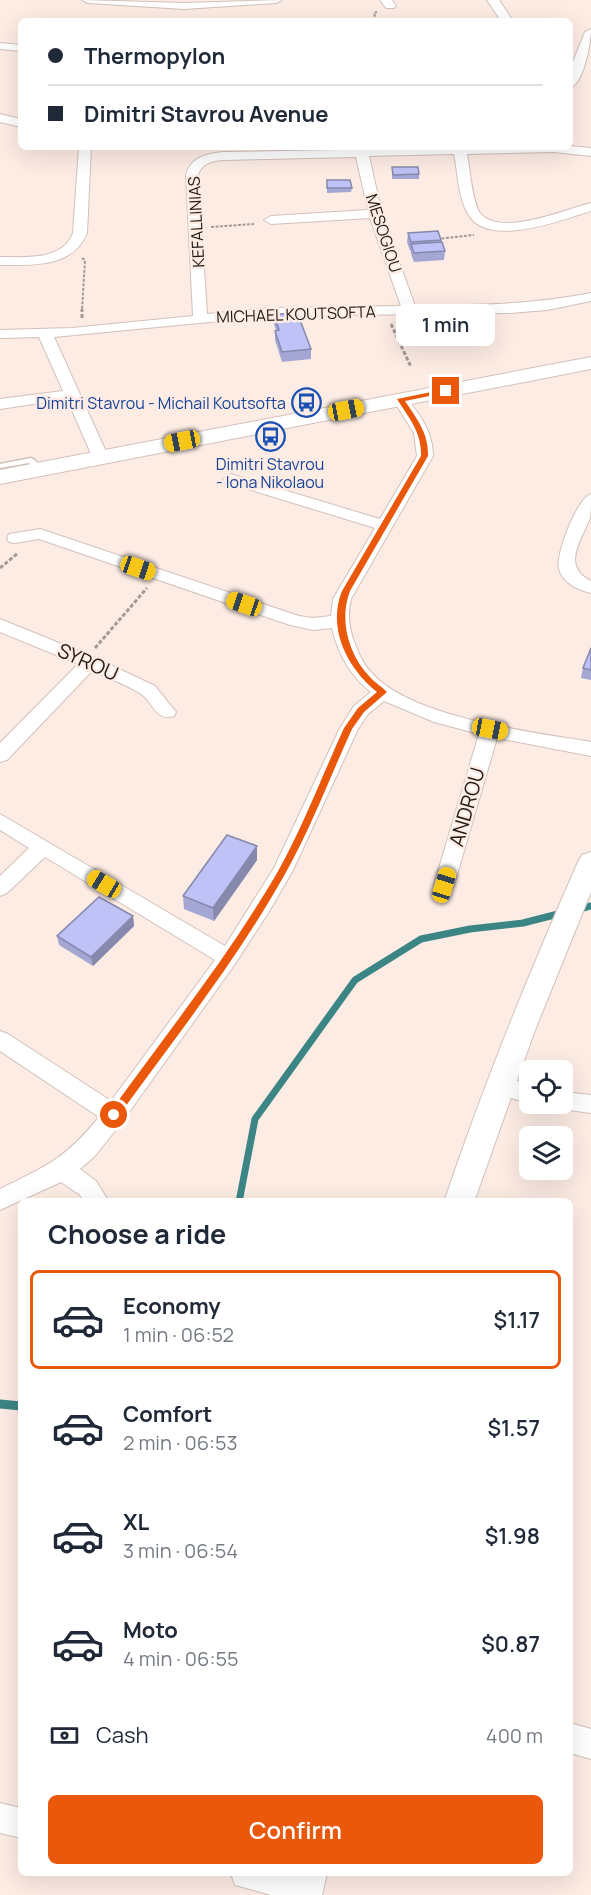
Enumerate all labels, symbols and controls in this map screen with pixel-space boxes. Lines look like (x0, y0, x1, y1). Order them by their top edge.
text: Thermopylon (84, 41, 225, 71)
text: Dimitri Stavrou Avenue (84, 99, 328, 129)
street label: KEFALLINIAS (183, 176, 209, 268)
street label: MESOGIOU (361, 191, 407, 275)
street label: MICHAEL KOUTSOFTA (216, 300, 376, 328)
callout: 1 min (396, 304, 496, 346)
text: 1 min (422, 311, 469, 338)
route end (432, 377, 459, 404)
bus stop icon: Dimitri Stavrou - Michail Koutsofta (291, 387, 323, 419)
place label: Dimitri Stavrou - Michail Koutsofta (36, 392, 286, 414)
car (327, 398, 365, 422)
bus stop icon: Dimitri Stavrou - Iona Nikolaou (254, 420, 286, 452)
car (163, 429, 201, 453)
place label: Dimitri Stavrou - Iona Nikolaou (216, 453, 324, 493)
car (118, 554, 158, 582)
car (224, 590, 264, 618)
street label: SYROU (53, 636, 123, 687)
car (471, 717, 509, 741)
street label: ANDROU (442, 764, 491, 849)
car (430, 865, 458, 905)
car (84, 867, 124, 901)
map controls (519, 1060, 573, 1180)
button: locate (519, 1060, 573, 1114)
route start (100, 1101, 127, 1128)
button: layers (519, 1126, 573, 1180)
text: Choose a ride (48, 1215, 226, 1252)
text: Economy (123, 1291, 221, 1321)
icon: car (51, 1293, 105, 1347)
text: $1.17 (494, 1305, 540, 1335)
text: 1 min · 06:52 (123, 1321, 234, 1348)
text: Comfort (123, 1399, 212, 1429)
icon: car (51, 1401, 105, 1455)
text: $1.57 (487, 1413, 540, 1443)
text: 2 min · 06:53 (123, 1429, 238, 1456)
text: XL (123, 1507, 149, 1537)
icon: car (51, 1509, 105, 1563)
text: $1.98 (485, 1521, 540, 1551)
text: 3 min · 06:54 (123, 1537, 238, 1564)
text: Moto (123, 1615, 178, 1645)
icon: car (51, 1617, 105, 1671)
text: $0.87 (481, 1629, 540, 1659)
text: 4 min · 06:55 (123, 1645, 239, 1672)
icon: cash (48, 1719, 81, 1752)
text: Cash (96, 1720, 149, 1750)
text: 400 m (486, 1722, 543, 1749)
button: Confirm (48, 1795, 543, 1864)

